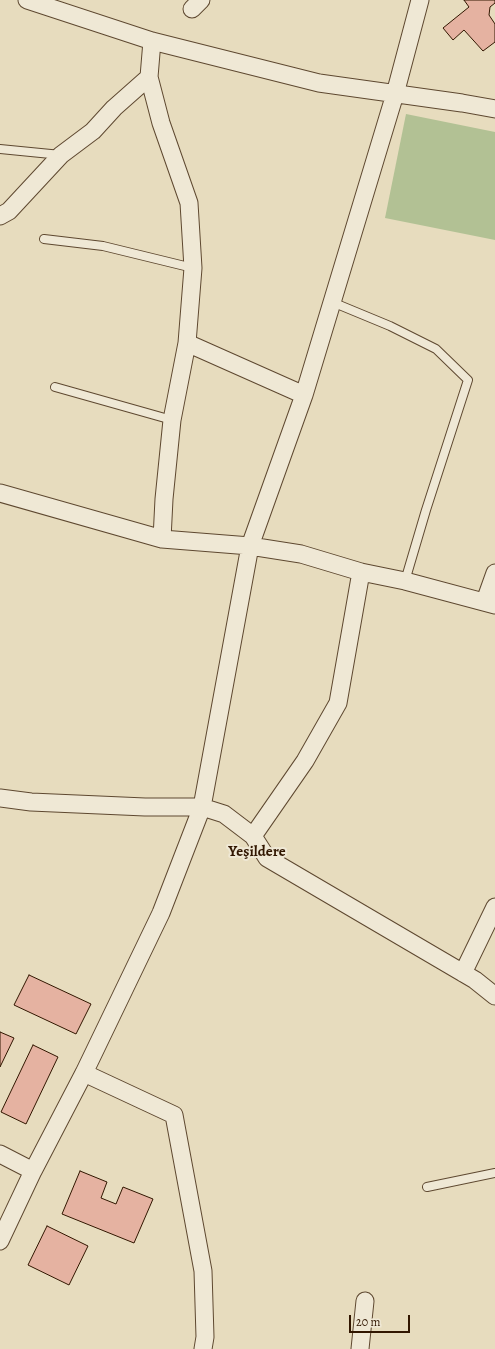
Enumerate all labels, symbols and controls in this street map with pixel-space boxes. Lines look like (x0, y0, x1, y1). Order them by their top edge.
district label: Yeşildere (228, 843, 286, 861)
scale bar (351, 1307, 412, 1333)
text: 20 m (356, 1314, 380, 1330)

